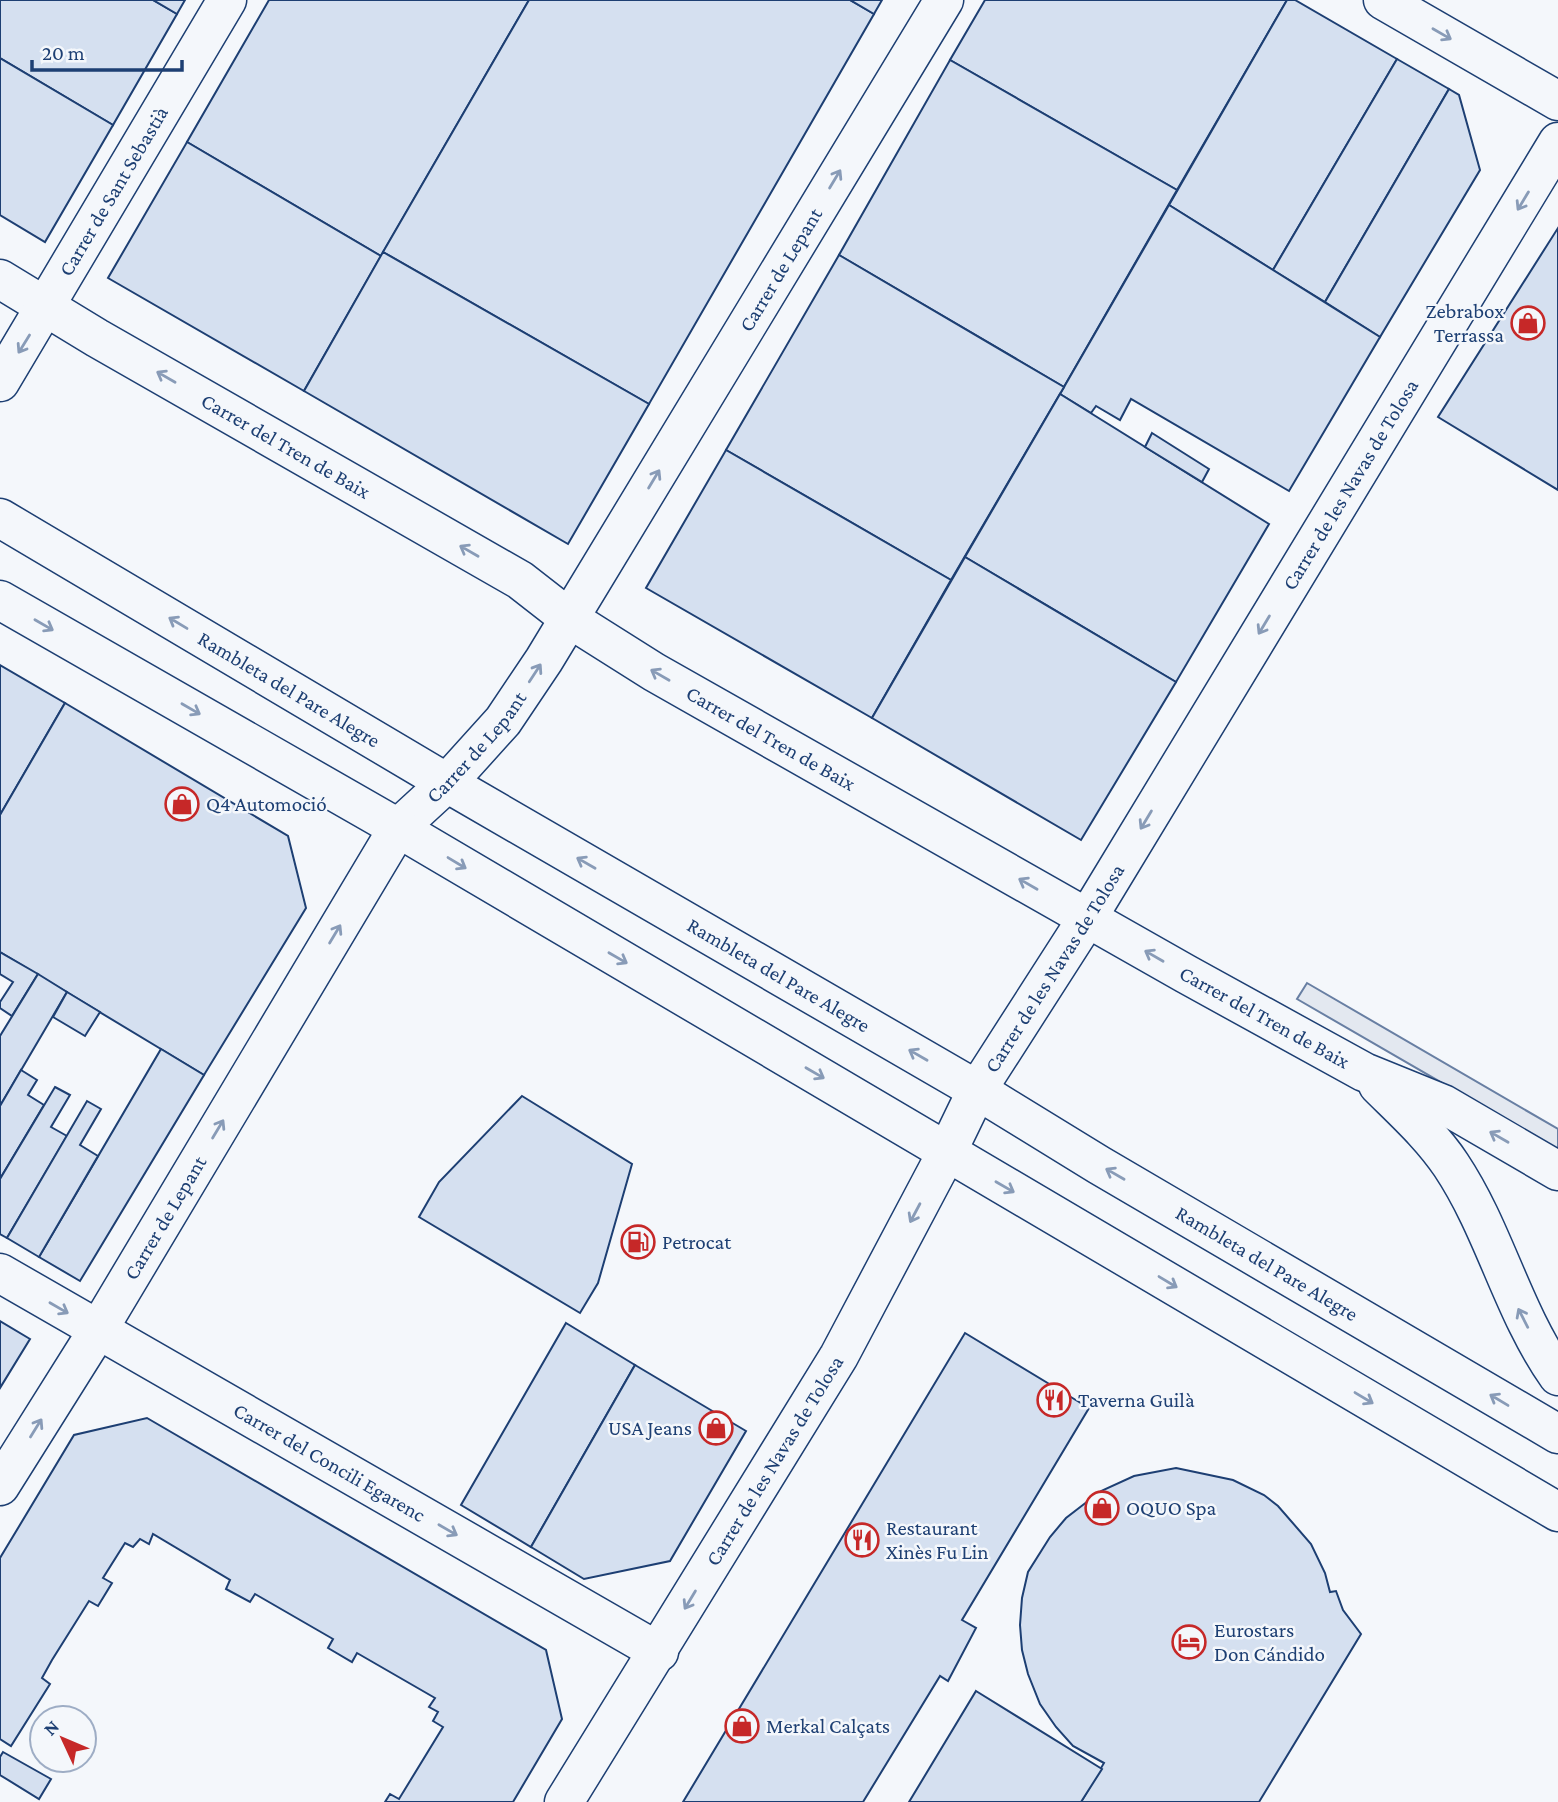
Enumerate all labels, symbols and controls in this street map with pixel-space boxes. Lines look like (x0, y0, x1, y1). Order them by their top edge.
one-way arrow (1432, 27, 1452, 41)
scale bar (32, 28, 182, 72)
text: 20 m (42, 41, 85, 65)
street label: Carrer de Sant Sebastià (54, 102, 173, 280)
one-way arrow (829, 170, 843, 190)
one-way arrow (1515, 190, 1529, 210)
street label: Carrer de Lepant (734, 203, 828, 336)
place label: Zebrabox Terrassa (1426, 299, 1504, 347)
shop icon: Zebrabox Terrassa (1509, 304, 1547, 342)
one-way arrow (16, 334, 30, 354)
one-way arrow (156, 370, 176, 384)
street label: Carrer de les Navas de Tolosa (1277, 374, 1423, 594)
street label: Carrer del Tren de Baix (197, 388, 375, 504)
one-way arrow (647, 469, 661, 489)
one-way arrow (460, 544, 480, 558)
one-way arrow (1257, 615, 1271, 635)
one-way arrow (168, 616, 188, 630)
one-way arrow (34, 618, 54, 632)
street label: Rambleta del Pare Alegre (194, 626, 384, 753)
one-way arrow (529, 663, 543, 683)
one-way arrow (650, 668, 670, 682)
street label: Carrer del Tren de Baix (682, 681, 860, 796)
street label: Carrer de Lepant (421, 686, 532, 808)
one-way arrow (180, 702, 200, 716)
shop icon: Q4 Automoció (163, 785, 201, 823)
place label: Q4 Automoció (206, 792, 327, 816)
one-way arrow (1139, 809, 1153, 829)
one-way arrow (577, 855, 597, 869)
one-way arrow (447, 856, 467, 870)
street label: Carrer de les Navas de Tolosa (979, 859, 1129, 1077)
one-way arrow (1019, 876, 1039, 890)
street label: Rambleta del Pare Alegre (683, 913, 874, 1037)
one-way arrow (329, 925, 343, 945)
one-way arrow (1145, 948, 1165, 962)
one-way arrow (608, 951, 628, 965)
street label: Carrer del Tren de Baix (1175, 961, 1354, 1074)
one-way arrow (908, 1048, 928, 1062)
one-way arrow (804, 1066, 824, 1080)
one-way arrow (212, 1120, 226, 1140)
one-way arrow (1489, 1130, 1510, 1143)
street label: Carrer de Lepant (119, 1151, 212, 1284)
one-way arrow (1106, 1167, 1126, 1181)
one-way arrow (995, 1180, 1015, 1194)
street label: Rambleta del Pare Alegre (1171, 1201, 1362, 1326)
one-way arrow (908, 1202, 922, 1222)
fuel station icon: Petrocat (619, 1223, 657, 1261)
place label: Petrocat (662, 1230, 732, 1254)
one-way arrow (1158, 1275, 1178, 1289)
one-way arrow (49, 1301, 69, 1315)
one-way arrow (1516, 1308, 1530, 1329)
street label: Carrer de les Navas de Tolosa (701, 1351, 848, 1570)
restaurant icon: Taverna Guilà (1035, 1381, 1073, 1419)
place label: Taverna Guilà (1078, 1388, 1195, 1412)
one-way arrow (1354, 1391, 1374, 1405)
one-way arrow (1490, 1392, 1510, 1406)
street label: Carrer del Concili Egarenc (229, 1398, 430, 1527)
shop icon: USA Jeans (697, 1409, 735, 1447)
place label: USA Jeans (608, 1416, 692, 1440)
one-way arrow (29, 1419, 44, 1438)
shop icon: OQUO Spa (1083, 1489, 1121, 1527)
place label: OQUO Spa (1126, 1496, 1217, 1520)
place label: Restaurant Xinès Fu Lin (886, 1516, 988, 1564)
restaurant icon: Restaurant Xinès Fu Lin (843, 1521, 881, 1559)
one-way arrow (437, 1524, 457, 1538)
one-way arrow (683, 1590, 697, 1610)
place label: Eurostars Don Cándido (1214, 1618, 1325, 1666)
hotel icon: Eurostars Don Cándido (1170, 1623, 1208, 1661)
north arrow (28, 1704, 98, 1774)
shop icon: Merkal Calçats (723, 1707, 761, 1745)
place label: Merkal Calçats (766, 1714, 890, 1738)
text: N (39, 1716, 63, 1739)

